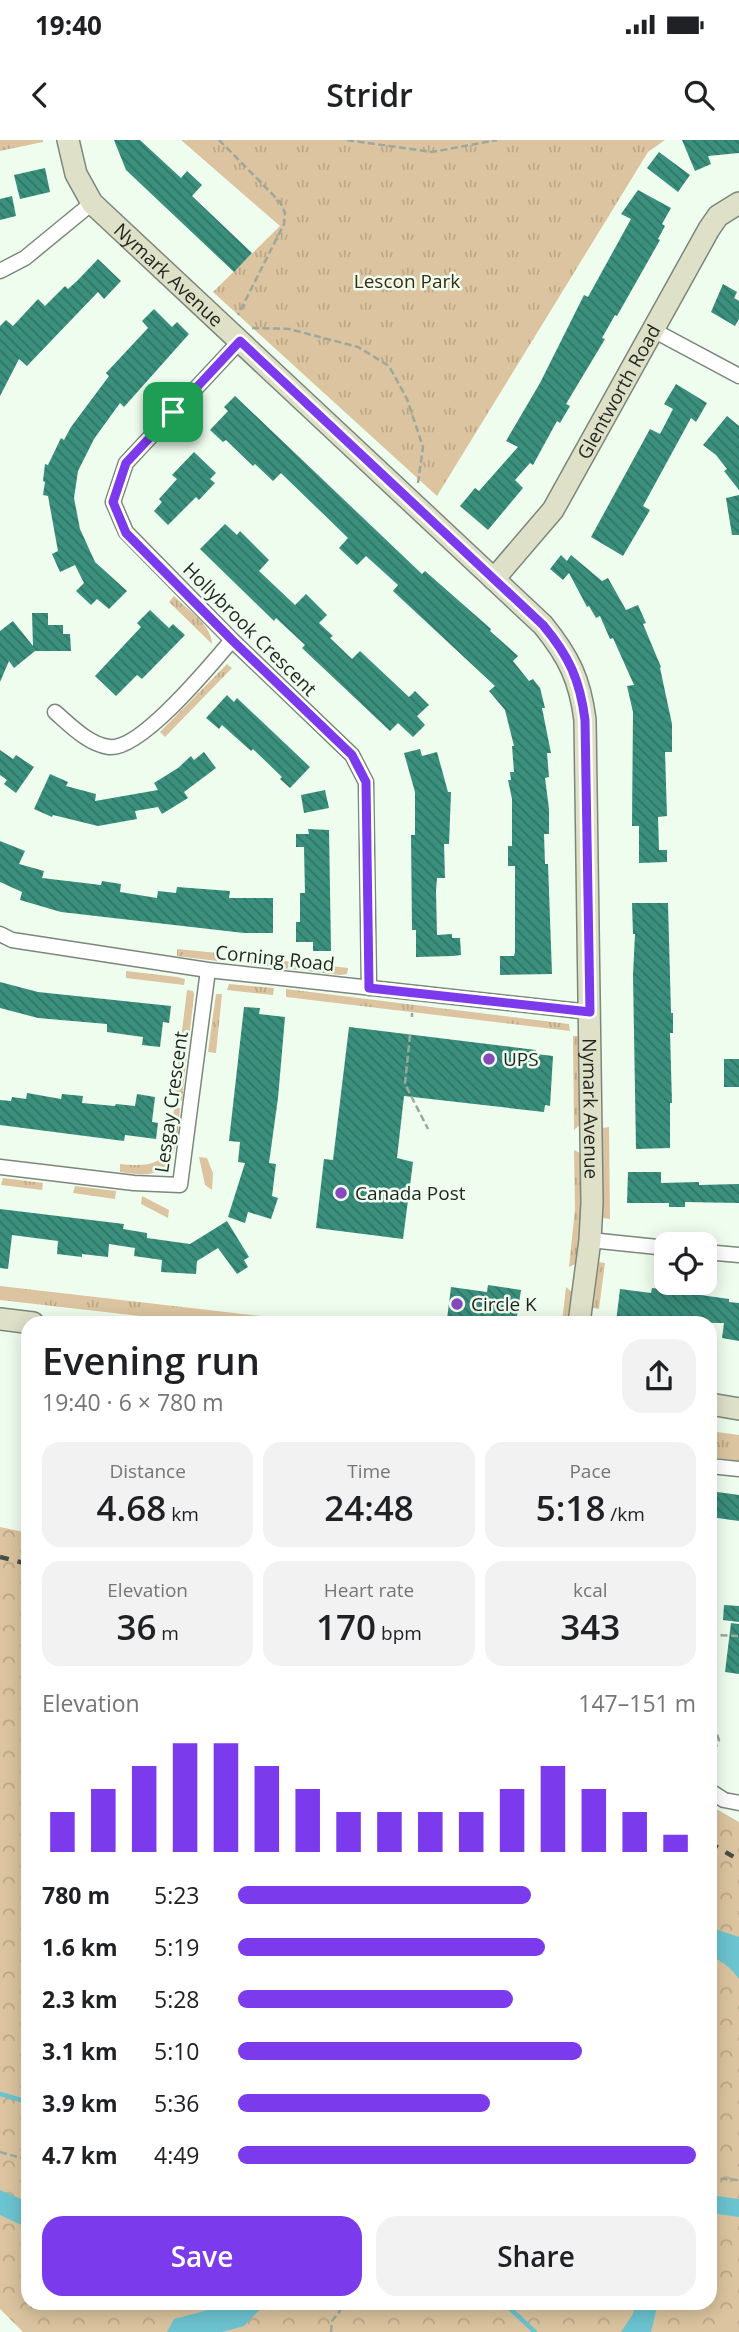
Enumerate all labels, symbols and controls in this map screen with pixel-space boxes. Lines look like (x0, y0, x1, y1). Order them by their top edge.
text: 19:40 (35, 7, 102, 43)
text: Stridr (326, 73, 413, 116)
icon: back (21, 76, 59, 114)
icon: search (680, 76, 718, 114)
street label: Nymark Avenue (108, 217, 229, 332)
park label: Lescon Park (354, 268, 460, 294)
street label: Glentworth Road (571, 320, 666, 464)
pin (143, 382, 203, 442)
icon: arrive (154, 393, 192, 431)
street label: Hollybrook Crescent (177, 556, 323, 702)
street label: Corning Road (214, 939, 336, 977)
street label: Lesgay Crescent (148, 1029, 194, 1174)
street label: Nymark Avenue (577, 1038, 605, 1179)
place label: UPS (503, 1046, 539, 1072)
marker: UPS (481, 1051, 497, 1067)
place label: Canada Post (355, 1180, 466, 1206)
marker: Canada Post (333, 1185, 349, 1201)
map controls (654, 1232, 717, 1295)
button: locate (654, 1232, 717, 1295)
place label: Circle K (471, 1291, 537, 1317)
marker: Circle K (449, 1296, 465, 1312)
text: Evening run (42, 1334, 260, 1386)
button: share (622, 1339, 696, 1413)
text: 19:40 · 6 × 780 m (42, 1386, 224, 1418)
text: Distance (109, 1458, 186, 1484)
text: Time (347, 1458, 391, 1484)
text: Pace (569, 1458, 611, 1484)
text: 4.68 (97, 1484, 166, 1531)
text: 24:48 (324, 1484, 414, 1531)
text: 5:18 (536, 1484, 605, 1531)
text: km (166, 1501, 199, 1527)
text: /km (605, 1501, 645, 1527)
text: Elevation (107, 1577, 188, 1603)
text: Heart rate (324, 1577, 414, 1603)
text: kcal (573, 1577, 608, 1603)
text: 36 (116, 1603, 156, 1650)
text: 170 (316, 1603, 376, 1650)
text: 343 (560, 1603, 620, 1650)
text: m (156, 1620, 179, 1646)
text: bpm (376, 1620, 422, 1646)
text: Elevation (42, 1687, 140, 1719)
text: 147–151 m (578, 1687, 696, 1719)
text: 780 m (42, 1879, 110, 1911)
text: 5:23 (154, 1879, 200, 1911)
text: 1.6 km (42, 1931, 118, 1963)
text: 5:19 (154, 1931, 200, 1963)
text: 2.3 km (42, 1983, 118, 2015)
text: 5:28 (154, 1983, 200, 2015)
text: 3.1 km (42, 2035, 118, 2067)
text: 5:10 (154, 2035, 200, 2067)
text: 3.9 km (42, 2087, 118, 2119)
text: 5:36 (154, 2087, 200, 2119)
text: 4.7 km (42, 2139, 118, 2171)
text: 4:49 (154, 2139, 200, 2171)
button: Save (42, 2216, 362, 2296)
button: Share (376, 2216, 696, 2296)

